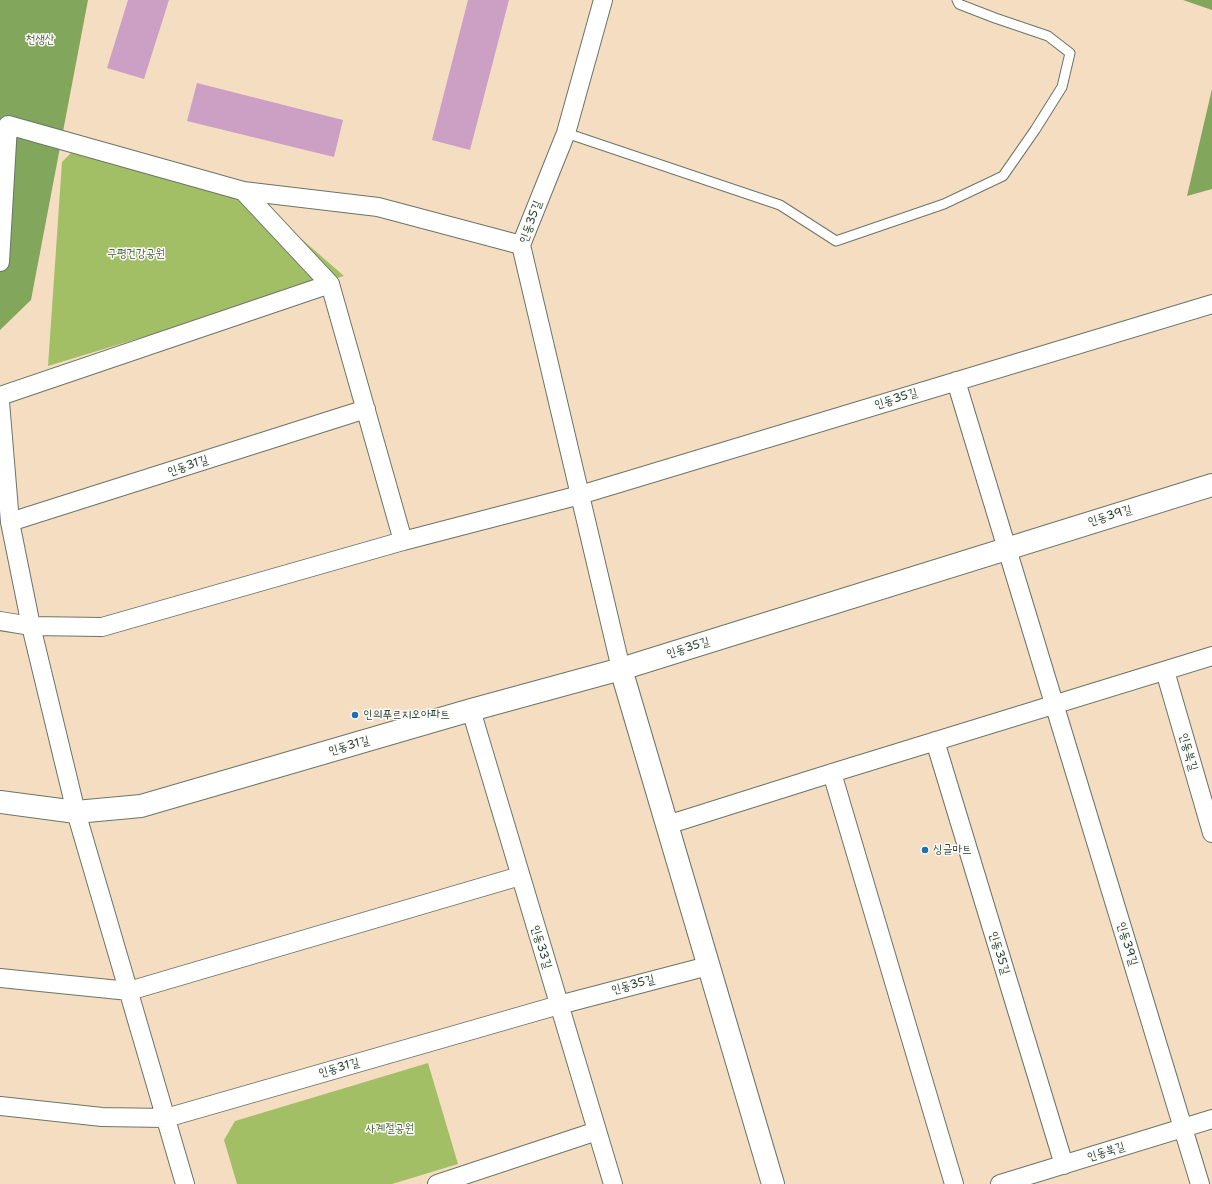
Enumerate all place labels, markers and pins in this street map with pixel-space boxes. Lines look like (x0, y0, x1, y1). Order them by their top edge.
place label: 인의푸르지오아파트 (363, 708, 450, 722)
marker: 인의푸르지오아파트 (350, 710, 360, 720)
place label: 싱글마트 (933, 843, 972, 857)
marker: 싱글마트 (920, 845, 930, 855)

